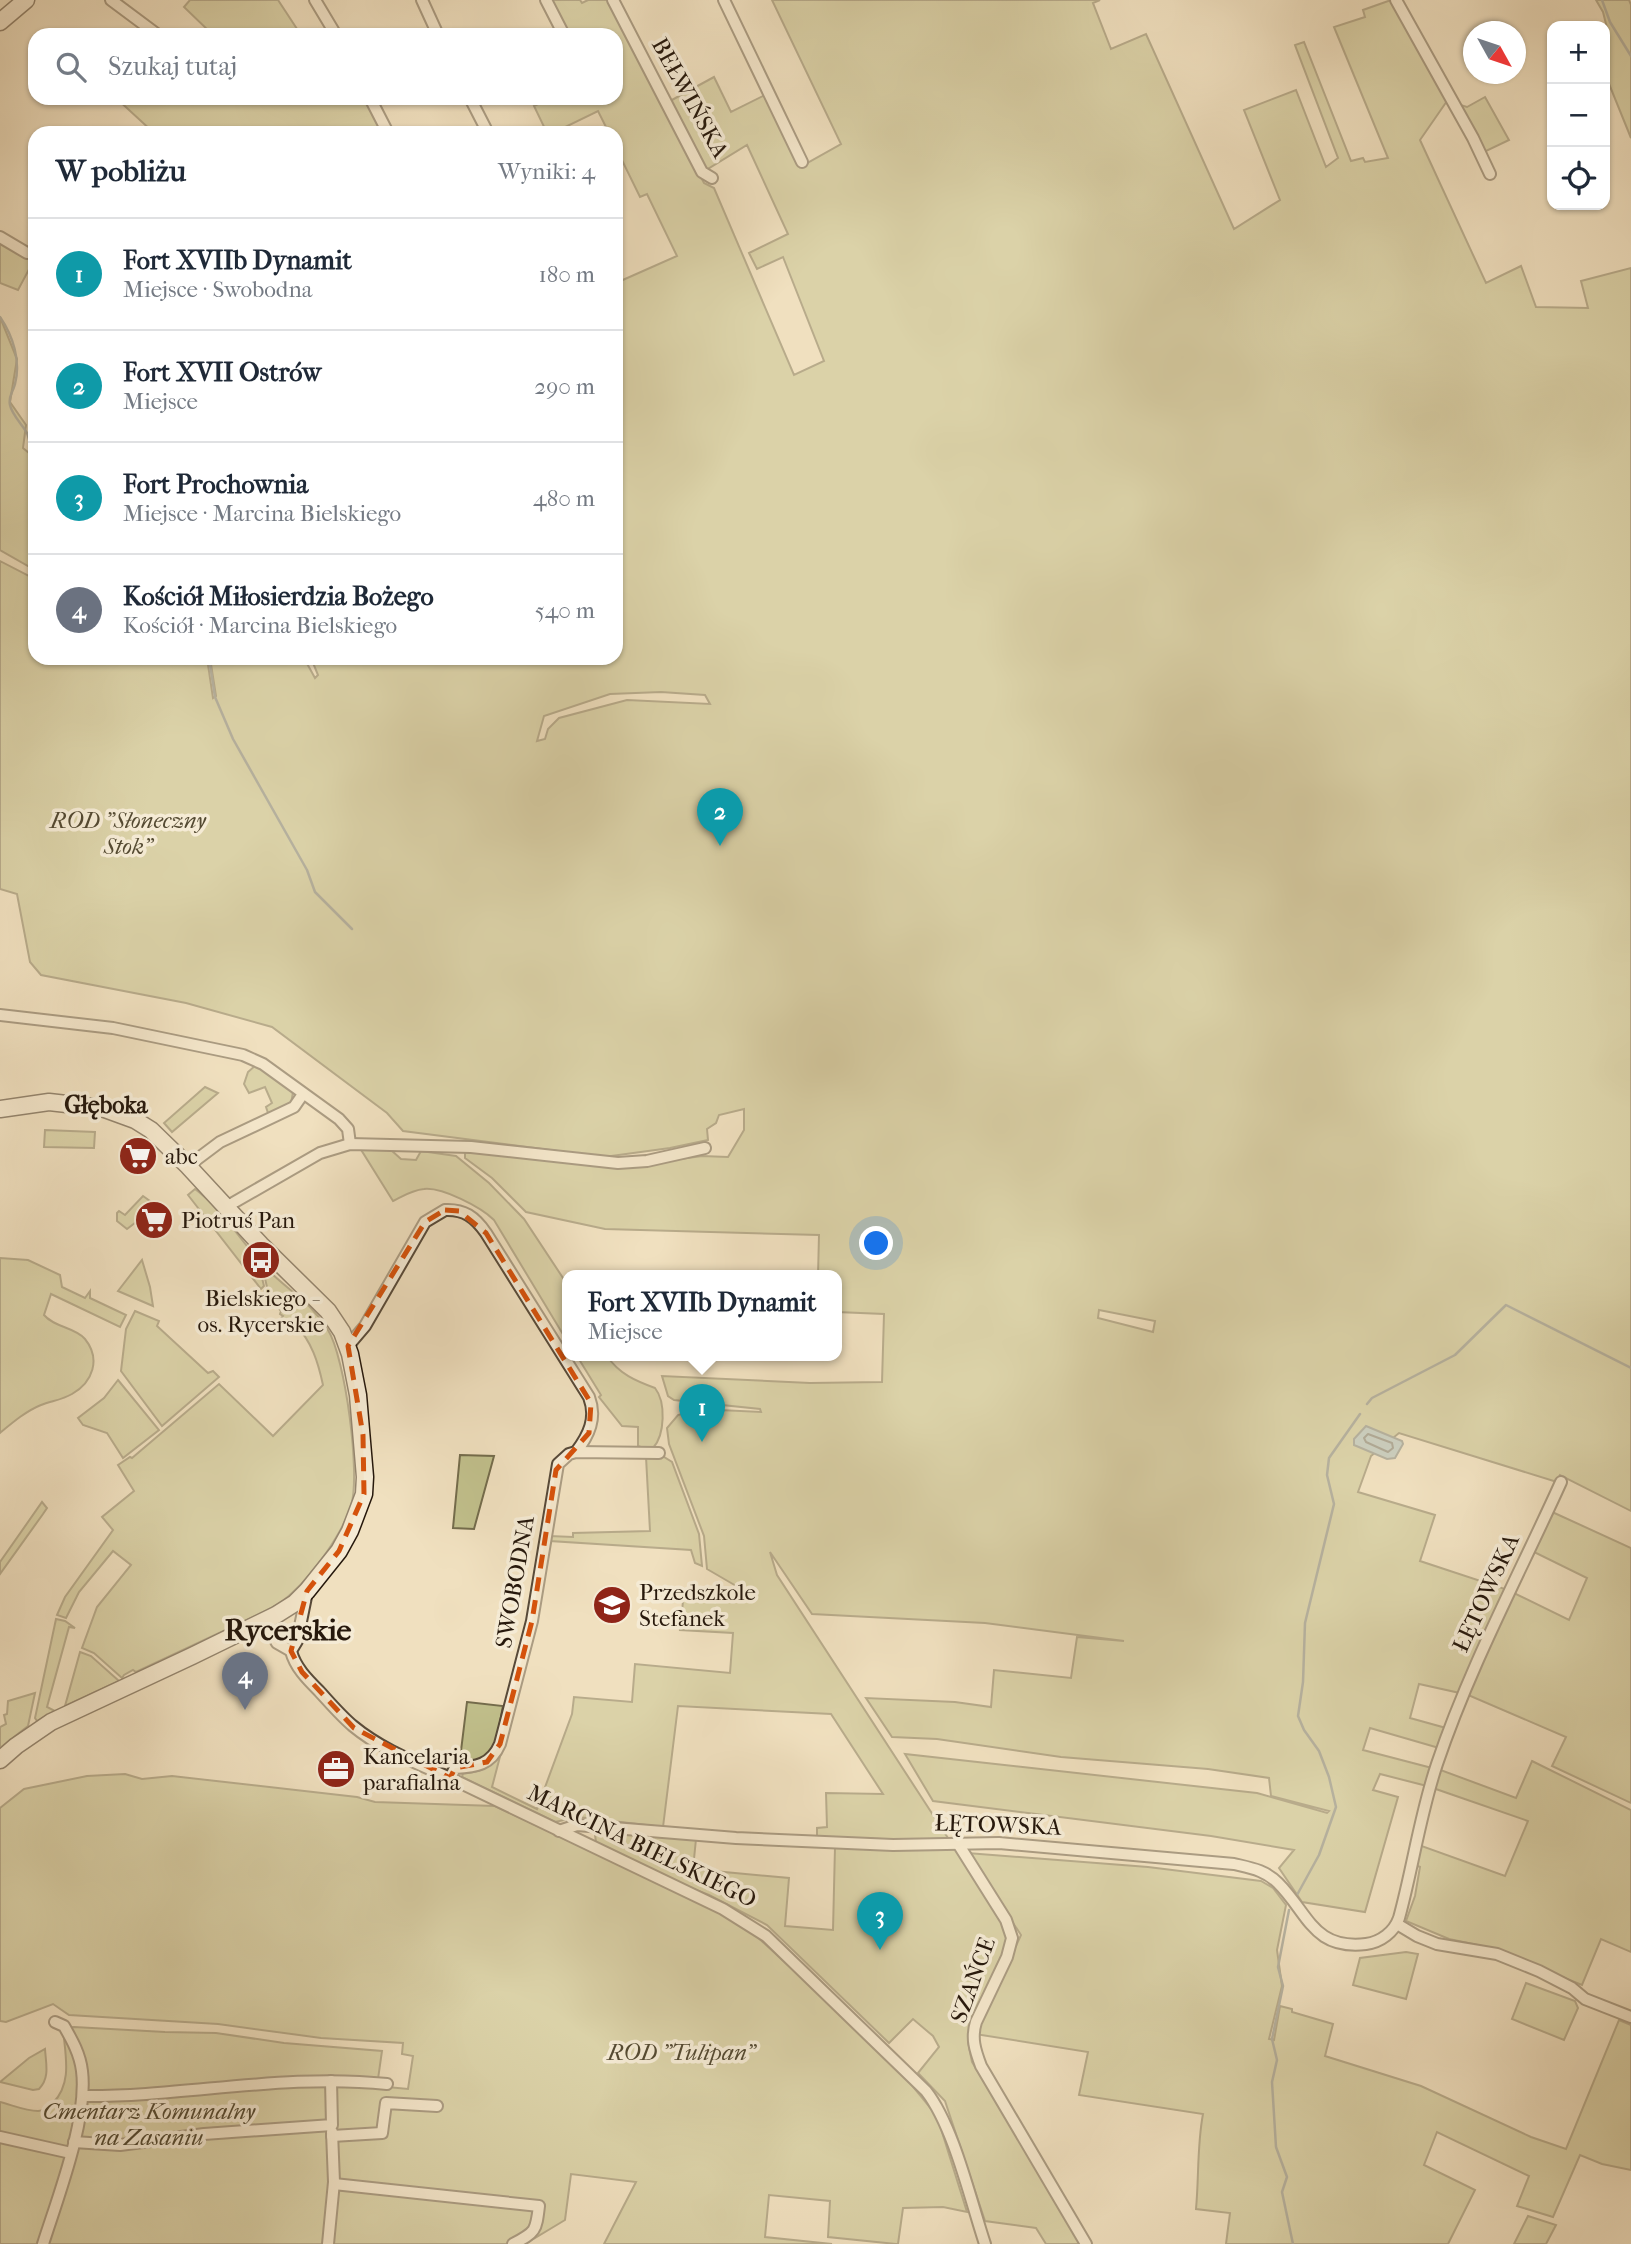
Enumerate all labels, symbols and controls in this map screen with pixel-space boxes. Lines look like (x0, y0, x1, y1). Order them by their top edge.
north arrow (1463, 21, 1526, 84)
map controls (1547, 21, 1610, 210)
button: + (1547, 21, 1610, 84)
search box (28, 28, 623, 105)
street label: BEŁWIŃSKA (646, 33, 735, 164)
icon: search (52, 48, 90, 86)
text: Szukaj tutaj (108, 51, 237, 82)
button: − (1547, 84, 1610, 147)
button: locate (1547, 147, 1610, 210)
text: W pobliżu (56, 154, 186, 189)
text: Wyniki: 4 (498, 158, 595, 185)
text: Fort XVIIb Dynamit (123, 245, 352, 276)
text: 1 (75, 261, 83, 288)
text: 180 m (538, 261, 595, 288)
text: Miejsce · Swobodna (123, 276, 312, 303)
text: Fort XVII Ostrów (123, 357, 321, 388)
text: 2 (73, 373, 85, 400)
text: 290 m (534, 373, 595, 400)
text: Miejsce (123, 388, 198, 415)
text: Fort Prochownia (123, 469, 308, 500)
text: 3 (74, 485, 84, 512)
text: 480 m (533, 485, 595, 512)
text: Miejsce · Marcina Bielskiego (123, 500, 401, 527)
text: Kościół Miłosierdzia Bożego (123, 581, 434, 612)
text: 4 (72, 597, 86, 624)
text: 540 m (535, 597, 595, 624)
text: Kościół · Marcina Bielskiego (123, 612, 397, 639)
pin: 2 (697, 788, 743, 846)
park label: ROD "Słoneczny Stok" (48, 807, 207, 860)
district label: Głęboka (64, 1091, 149, 1120)
supermarket icon: abc (117, 1135, 159, 1177)
place label: abc (165, 1143, 198, 1170)
supermarket icon: Piotruś Pan (133, 1199, 175, 1241)
place label: Piotruś Pan (181, 1207, 296, 1234)
your location (859, 1226, 893, 1260)
bus stop icon: Bielskiego - os. Rycerskie (240, 1239, 282, 1281)
popup (562, 1270, 842, 1361)
place label: Bielskiego - os. Rycerskie (198, 1285, 324, 1338)
text: Fort XVIIb Dynamit (588, 1287, 816, 1318)
text: Miejsce (588, 1318, 663, 1345)
pin: 1 (679, 1384, 725, 1442)
street label: SWOBODNA (490, 1513, 540, 1650)
street label: ŁĘTOWSKA (1447, 1529, 1526, 1656)
place label: Przedszkole Stefanek (639, 1579, 756, 1632)
school or university icon: Przedszkole Stefanek (591, 1584, 633, 1626)
district label: Rycerskie (225, 1613, 352, 1648)
pin: 4 (222, 1652, 268, 1710)
place label: Kancelaria parafialna (362, 1743, 470, 1796)
office icon: Kancelaria parafialna (315, 1748, 357, 1790)
street label: MARCINA BIELSKIEGO (523, 1779, 761, 1913)
street label: ŁĘTOWSKA (934, 1809, 1063, 1841)
pin: 3 (857, 1892, 903, 1950)
street label: SZAŃCE (945, 1934, 1001, 2026)
park label: ROD "Tulipan" (605, 2039, 757, 2066)
park label: Cmentarz Komunalny na Zasaniu (43, 2098, 256, 2151)

